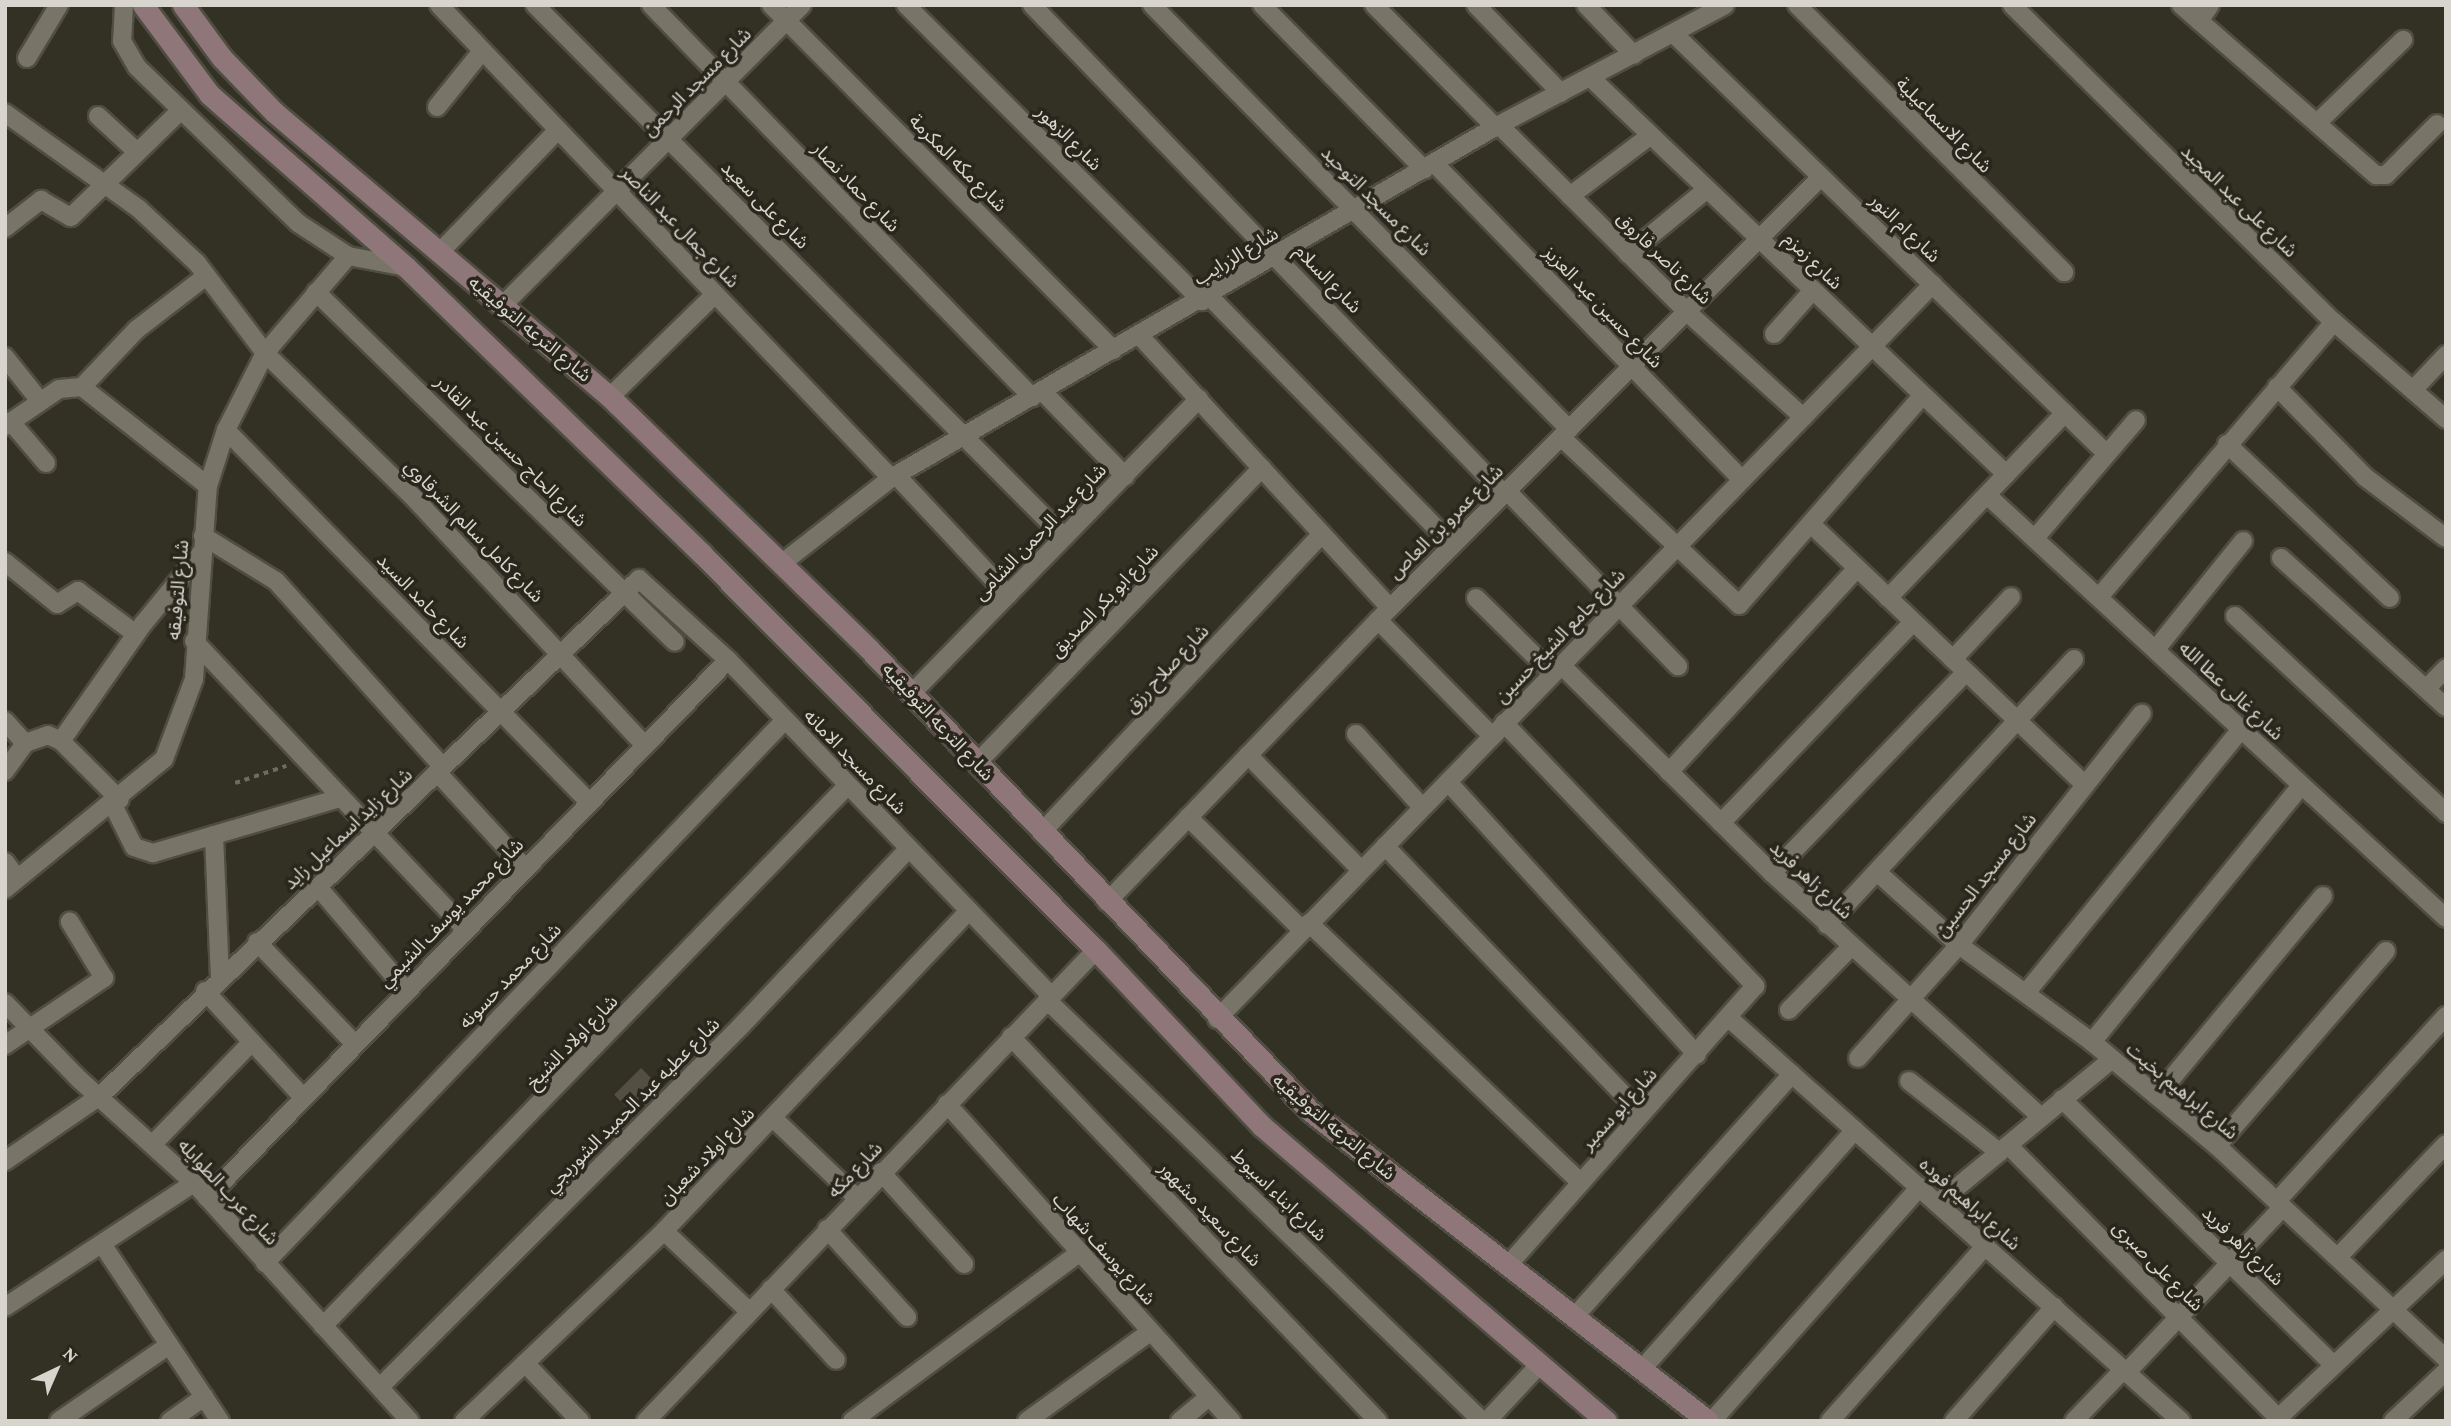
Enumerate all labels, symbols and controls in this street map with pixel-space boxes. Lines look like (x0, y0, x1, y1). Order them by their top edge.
street label: شارع مسجد الرحمن (638, 23, 756, 141)
street label: شارع الاسماعيلية (1891, 72, 1997, 178)
street label: شارع الزهور (1031, 100, 1107, 176)
street label: شارع مكه المكرمة (904, 109, 1012, 217)
street label: شارع حماد نصار (807, 137, 905, 237)
street label: شارع على عبد المجيد (2176, 140, 2302, 262)
street label: شارع مسجد التوحيد (1316, 141, 1436, 261)
street label: شارع على سعيد (716, 156, 814, 254)
street label: شارع جمال عبد الناصر (616, 161, 744, 293)
street label: شارع ام النور (1865, 189, 1945, 267)
street label: شارع ناصر فاروق (1612, 207, 1716, 309)
street label: شارع الزرايب (1189, 222, 1283, 290)
street label: شارع زمزم (1779, 228, 1847, 294)
street label: شارع السلام (1290, 240, 1366, 318)
street label: شارع حسين عبد العزيز (1539, 241, 1667, 373)
street label: شارع الترعه التوفيقيه (464, 271, 596, 387)
street label: شارع الحاج حسين عبد القادر (430, 370, 592, 532)
street label: شارع كامل سالم الشرقاوي (400, 455, 548, 607)
street label: شارع عبد الرحمن الشامى (969, 459, 1111, 605)
street label: شارع عمرو بن العاص (1384, 460, 1508, 584)
street label: شارع التوفيقه (162, 539, 194, 641)
street label: شارع ابو بكر الصديق (1045, 540, 1163, 662)
street label: شارع حامد السيد (372, 549, 474, 653)
street label: شارع جامع الشيخ حسين (1490, 564, 1630, 708)
street label: شارع صلاح رزق (1120, 620, 1214, 718)
street label: شارع غالى عطا الله (2174, 637, 2288, 745)
street label: شارع الترعه التوفيقيه (877, 658, 999, 786)
street label: شارع مسجد الامانه (799, 704, 911, 820)
street label: شارع زايد اسماعيل زايد (279, 763, 417, 895)
street label: شارع مسجد الحسين (1930, 808, 2042, 942)
street label: شارع محمد يوسف الشيمي (374, 834, 528, 992)
street label: شارع زاهر فريد (1765, 836, 1857, 924)
street label: شارع محمد حسونه (454, 918, 566, 1034)
street label: شارع اولاد الشيخ (521, 990, 623, 1094)
street label: شارع عطيه عبد الحميد الشوربجي (540, 1013, 724, 1197)
street label: شارع ابراهيم بخيت (2121, 1038, 2243, 1144)
street label: شارع ابو سمير (1576, 1063, 1662, 1155)
street label: شارع الترعه التوفيقيه (1268, 1069, 1400, 1185)
street label: شارع اولاد شعبان (655, 1102, 759, 1210)
street label: شارع عرب الطوايله (173, 1134, 283, 1250)
street label: شارع مكه (823, 1137, 887, 1203)
street label: شارع ابناء اسيوط (1226, 1144, 1332, 1246)
street label: شارع ابراهيم فوده (1915, 1153, 2025, 1255)
street label: شارع سعيد مشهور (1154, 1157, 1266, 1271)
street label: شارع يوسف شهاب (1048, 1188, 1160, 1310)
street label: شارع زاهر فريد (2197, 1201, 2289, 1291)
street label: شارع على صبرى (2108, 1216, 2208, 1316)
north arrow (21, 1335, 91, 1405)
text: N (59, 1342, 83, 1367)

